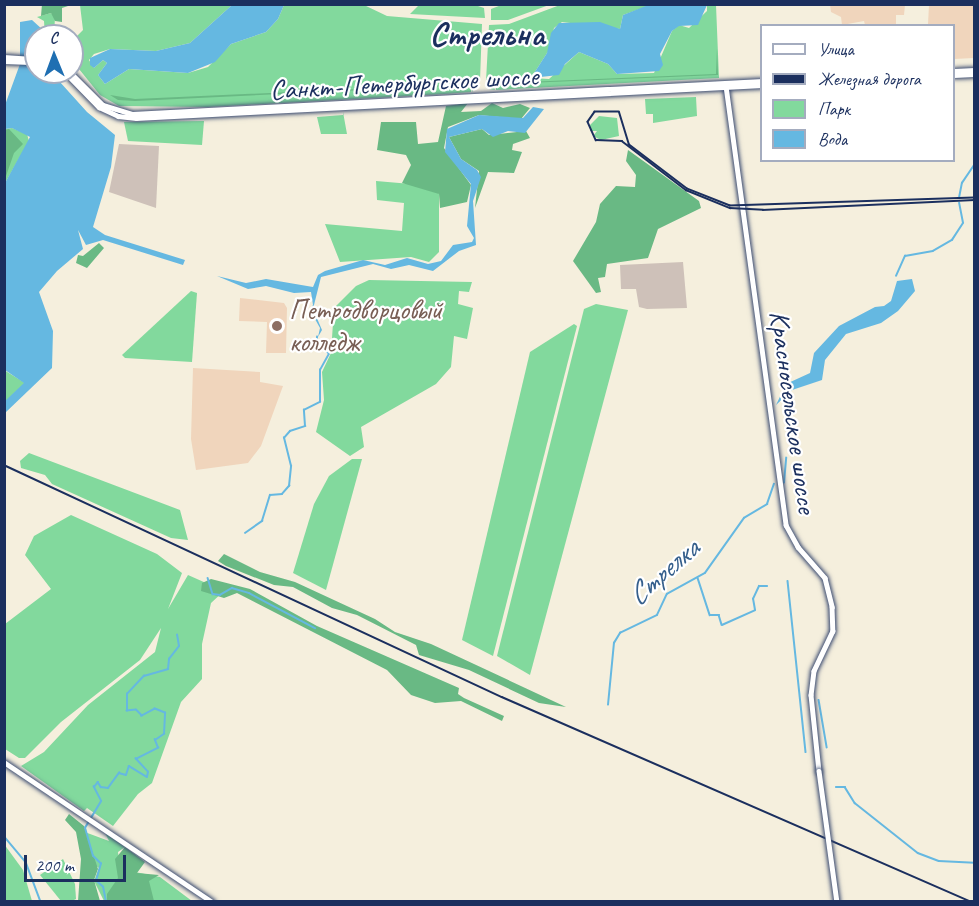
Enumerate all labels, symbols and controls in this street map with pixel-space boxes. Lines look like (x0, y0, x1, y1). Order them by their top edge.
district label: Стрельна (429, 14, 545, 54)
north arrow (24, 24, 84, 84)
legend (760, 24, 955, 162)
text: С (50, 28, 58, 48)
text: Улица (818, 38, 854, 60)
street label: Санкт-Петербургское шоссе (268, 59, 540, 107)
text: Железная дорога (818, 68, 921, 90)
text: Парк (818, 98, 850, 120)
text: Вода (818, 128, 847, 150)
place label: Петродворцовый колледж (289, 293, 442, 359)
street label: Красносельское шоссе (762, 308, 824, 516)
marker: Петродворцовый колледж (270, 319, 284, 333)
water label: Стрелка (620, 531, 706, 613)
scale bar (27, 843, 129, 881)
text: 200 m (35, 854, 74, 876)

